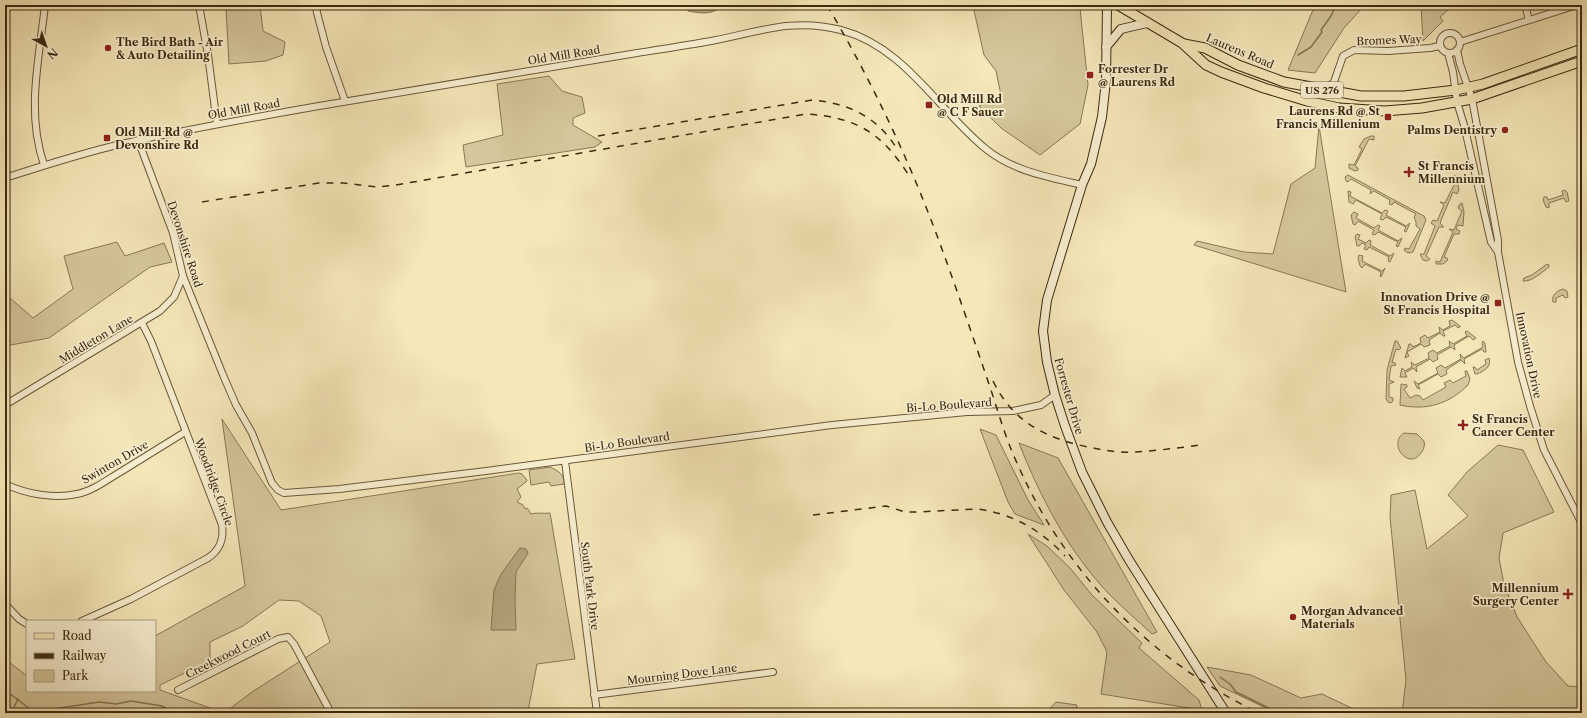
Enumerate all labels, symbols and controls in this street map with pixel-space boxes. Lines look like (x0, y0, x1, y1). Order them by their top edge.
north arrow (26, 26, 66, 66)
street label: Laurens Road (1204, 30, 1276, 72)
street label: Bromes Way (1356, 32, 1423, 48)
place label: The Bird Bath - Air & Auto Detailing (116, 35, 224, 62)
street label: Old Mill Road (527, 42, 601, 68)
marker: The Bird Bath - Air & Auto Detailing (103, 43, 113, 53)
text: N (44, 45, 61, 62)
place label: Forrester Dr @ Laurens Rd (1098, 62, 1176, 89)
marker: Forrester Dr @ Laurens Rd (1085, 70, 1095, 80)
road number: US 276 (1301, 82, 1343, 98)
place label: Old Mill Rd @ C F Sauer (937, 92, 1004, 119)
street label: Old Mill Road (207, 96, 281, 122)
marker: Old Mill Rd @ C F Sauer (924, 100, 934, 110)
place label: Laurens Rd @ St Francis Millenium (1276, 104, 1381, 131)
marker: Laurens Rd @ St Francis Millenium (1383, 112, 1393, 122)
place label: Palms Dentistry (1407, 123, 1497, 137)
place label: Old Mill Rd @ Devonshire Rd (115, 125, 200, 152)
marker: Palms Dentistry (1500, 125, 1510, 135)
marker: Old Mill Rd @ Devonshire Rd (102, 133, 112, 143)
place label: St Francis Millennium (1418, 159, 1485, 186)
marker: St Francis Millennium (1403, 166, 1415, 178)
street label: Devonshire Road (164, 199, 206, 289)
place label: Innovation Drive @ St Francis Hospital (1380, 290, 1490, 317)
marker: Innovation Drive @ St Francis Hospital (1493, 298, 1503, 308)
street label: Innovation Drive (1513, 310, 1545, 400)
street label: Middleton Lane (56, 311, 136, 367)
street label: Forrester Drive (1051, 356, 1087, 436)
street label: Bi-Lo Boulevard (906, 395, 993, 415)
place label: St Francis Cancer Center (1472, 412, 1555, 439)
marker: St Francis Cancer Center (1457, 419, 1469, 431)
street label: Bi-Lo Boulevard (584, 429, 671, 455)
street label: Woodridge Circle (191, 435, 236, 528)
street label: Swinton Drive (79, 437, 151, 487)
street label: South Park Drive (578, 541, 602, 631)
place label: Millennium Surgery Center (1473, 581, 1560, 608)
marker: Millennium Surgery Center (1562, 588, 1574, 600)
place label: Morgan Advanced Materials (1301, 604, 1404, 631)
marker: Morgan Advanced Materials (1288, 612, 1298, 622)
legend (26, 620, 156, 692)
street label: Creekwood Court (183, 626, 273, 682)
text: Road (62, 628, 92, 643)
text: Railway (62, 648, 107, 663)
street label: Mourning Dove Lane (626, 660, 738, 688)
text: Park (62, 668, 89, 683)

